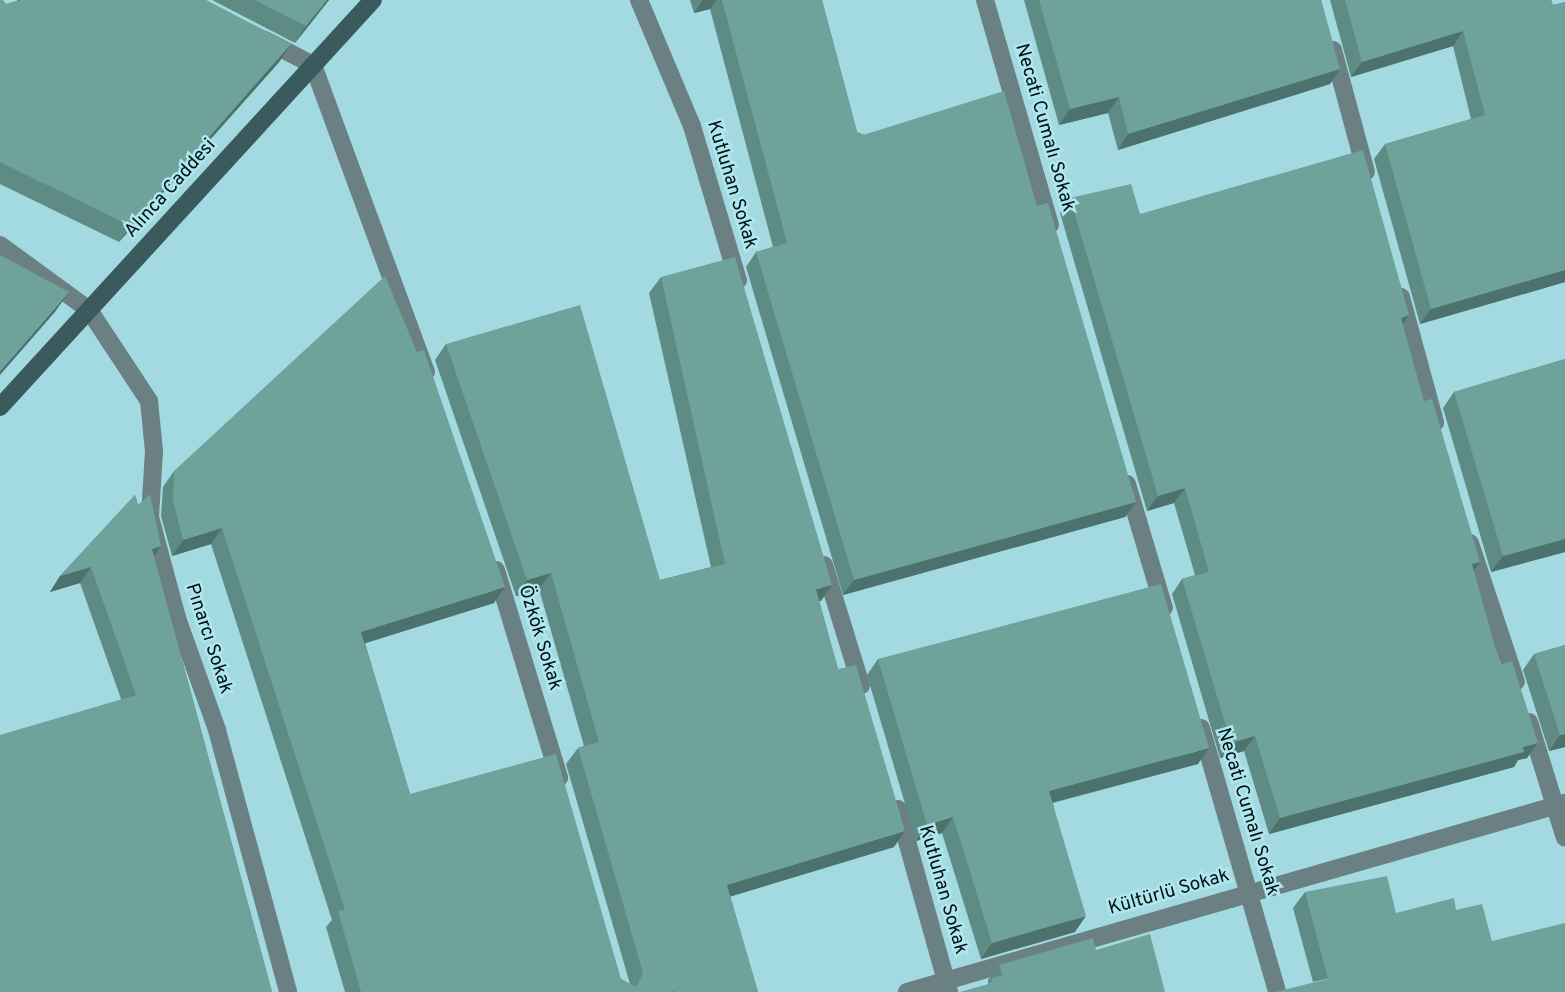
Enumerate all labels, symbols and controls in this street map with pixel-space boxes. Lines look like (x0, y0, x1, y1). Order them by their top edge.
street label: Necati Cumalı Sokak (1009, 41, 1079, 215)
street label: Kutluhan Sokak (701, 118, 761, 252)
street label: Alınca Caddesi (121, 135, 221, 243)
street label: Pınarcı Sokak (179, 581, 237, 697)
street label: Özkök Sokak (512, 583, 566, 693)
street label: Necati Cumalı Sokak (1211, 725, 1283, 899)
street label: Kutluhan Sokak (913, 823, 971, 957)
street label: Kültürlü Sokak (1106, 865, 1232, 921)

